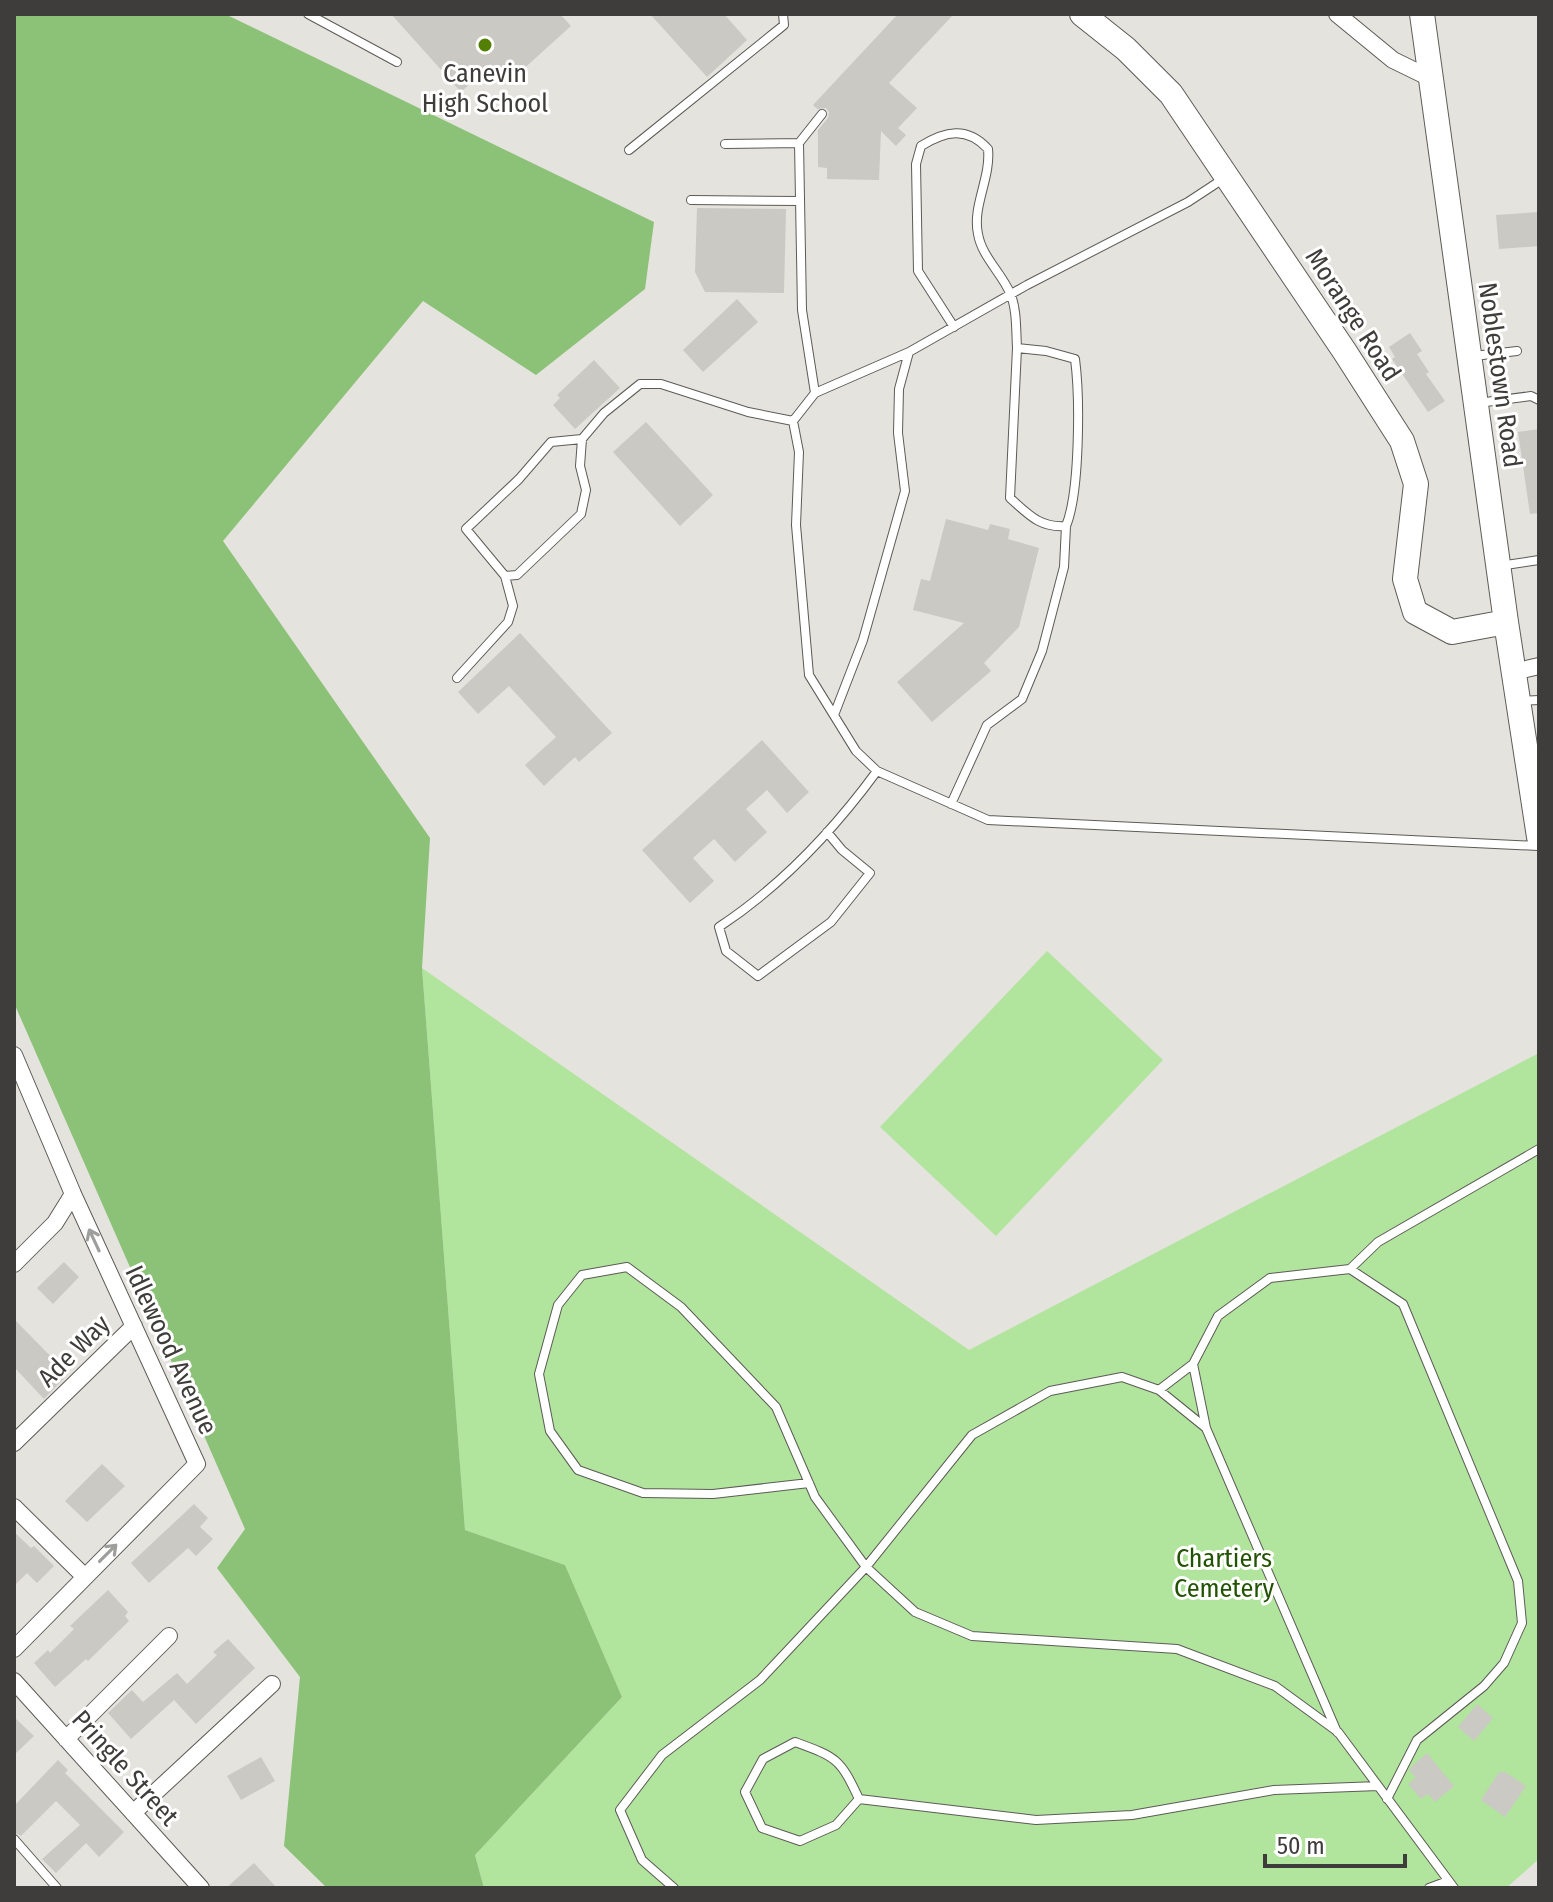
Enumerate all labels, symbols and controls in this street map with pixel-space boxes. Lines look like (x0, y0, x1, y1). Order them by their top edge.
marker: Canevin High School (476, 36, 494, 54)
place label: Canevin High School (422, 58, 548, 119)
street label: Morange Road (1299, 243, 1407, 387)
street label: Noblestown Road (1472, 281, 1528, 469)
one-way arrow (86, 1228, 101, 1253)
street label: Idlewood Avenue (118, 1261, 224, 1439)
street label: Ade Way (31, 1308, 117, 1394)
park label: Chartiers Cemetery (1174, 1543, 1274, 1604)
one-way arrow (98, 1544, 117, 1563)
street label: Pringle Street (65, 1704, 185, 1832)
scale bar (1265, 1818, 1405, 1868)
text: 50 m (1277, 1832, 1325, 1860)

